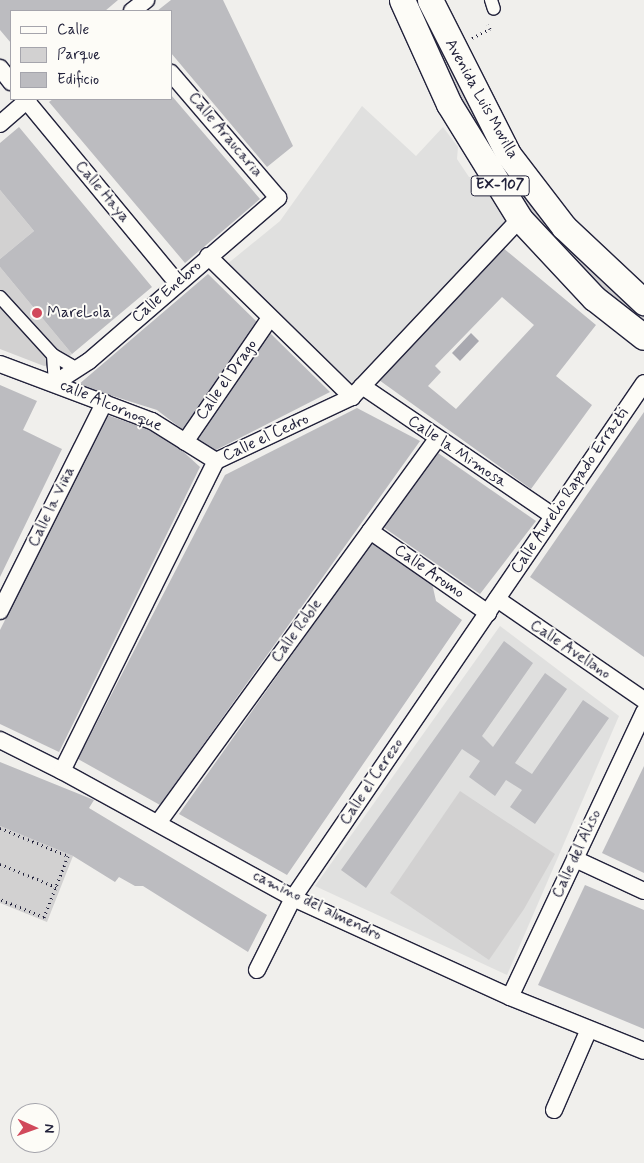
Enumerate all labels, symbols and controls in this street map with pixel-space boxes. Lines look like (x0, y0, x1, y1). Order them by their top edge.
legend (10, 10, 172, 100)
text: Calle (57, 20, 89, 40)
street label: Avenida Luis Movilla (440, 35, 522, 163)
text: Parque (57, 45, 100, 65)
text: Edificio (57, 70, 99, 90)
street label: Calle Araucaria (183, 87, 267, 183)
street label: Calle Haya (71, 158, 133, 226)
road number: EX-107 (470, 174, 530, 198)
street label: Calle Enebro (128, 257, 206, 327)
place label: MareLola (47, 303, 111, 323)
marker: MareLola (31, 307, 43, 319)
street label: Calle el Drago (192, 335, 262, 425)
street label: calle Alcornoque (58, 376, 164, 436)
street label: Calle Aurelio Rapado Errazti (509, 408, 631, 574)
street label: Calle el Cedro (219, 409, 313, 467)
street label: Calle la Mimosa (406, 413, 508, 491)
street label: Calle la Viña (25, 464, 79, 550)
street label: Calle Aromo (390, 541, 468, 603)
street label: Calle Roble (267, 595, 327, 667)
street label: Calle Avellano (525, 616, 615, 684)
street label: Calle el Cerezo (335, 734, 409, 830)
street label: Calle del Aliso (548, 807, 606, 901)
street label: camino del almendro (247, 865, 387, 947)
north arrow (10, 1103, 60, 1153)
text: N (40, 1124, 58, 1133)

